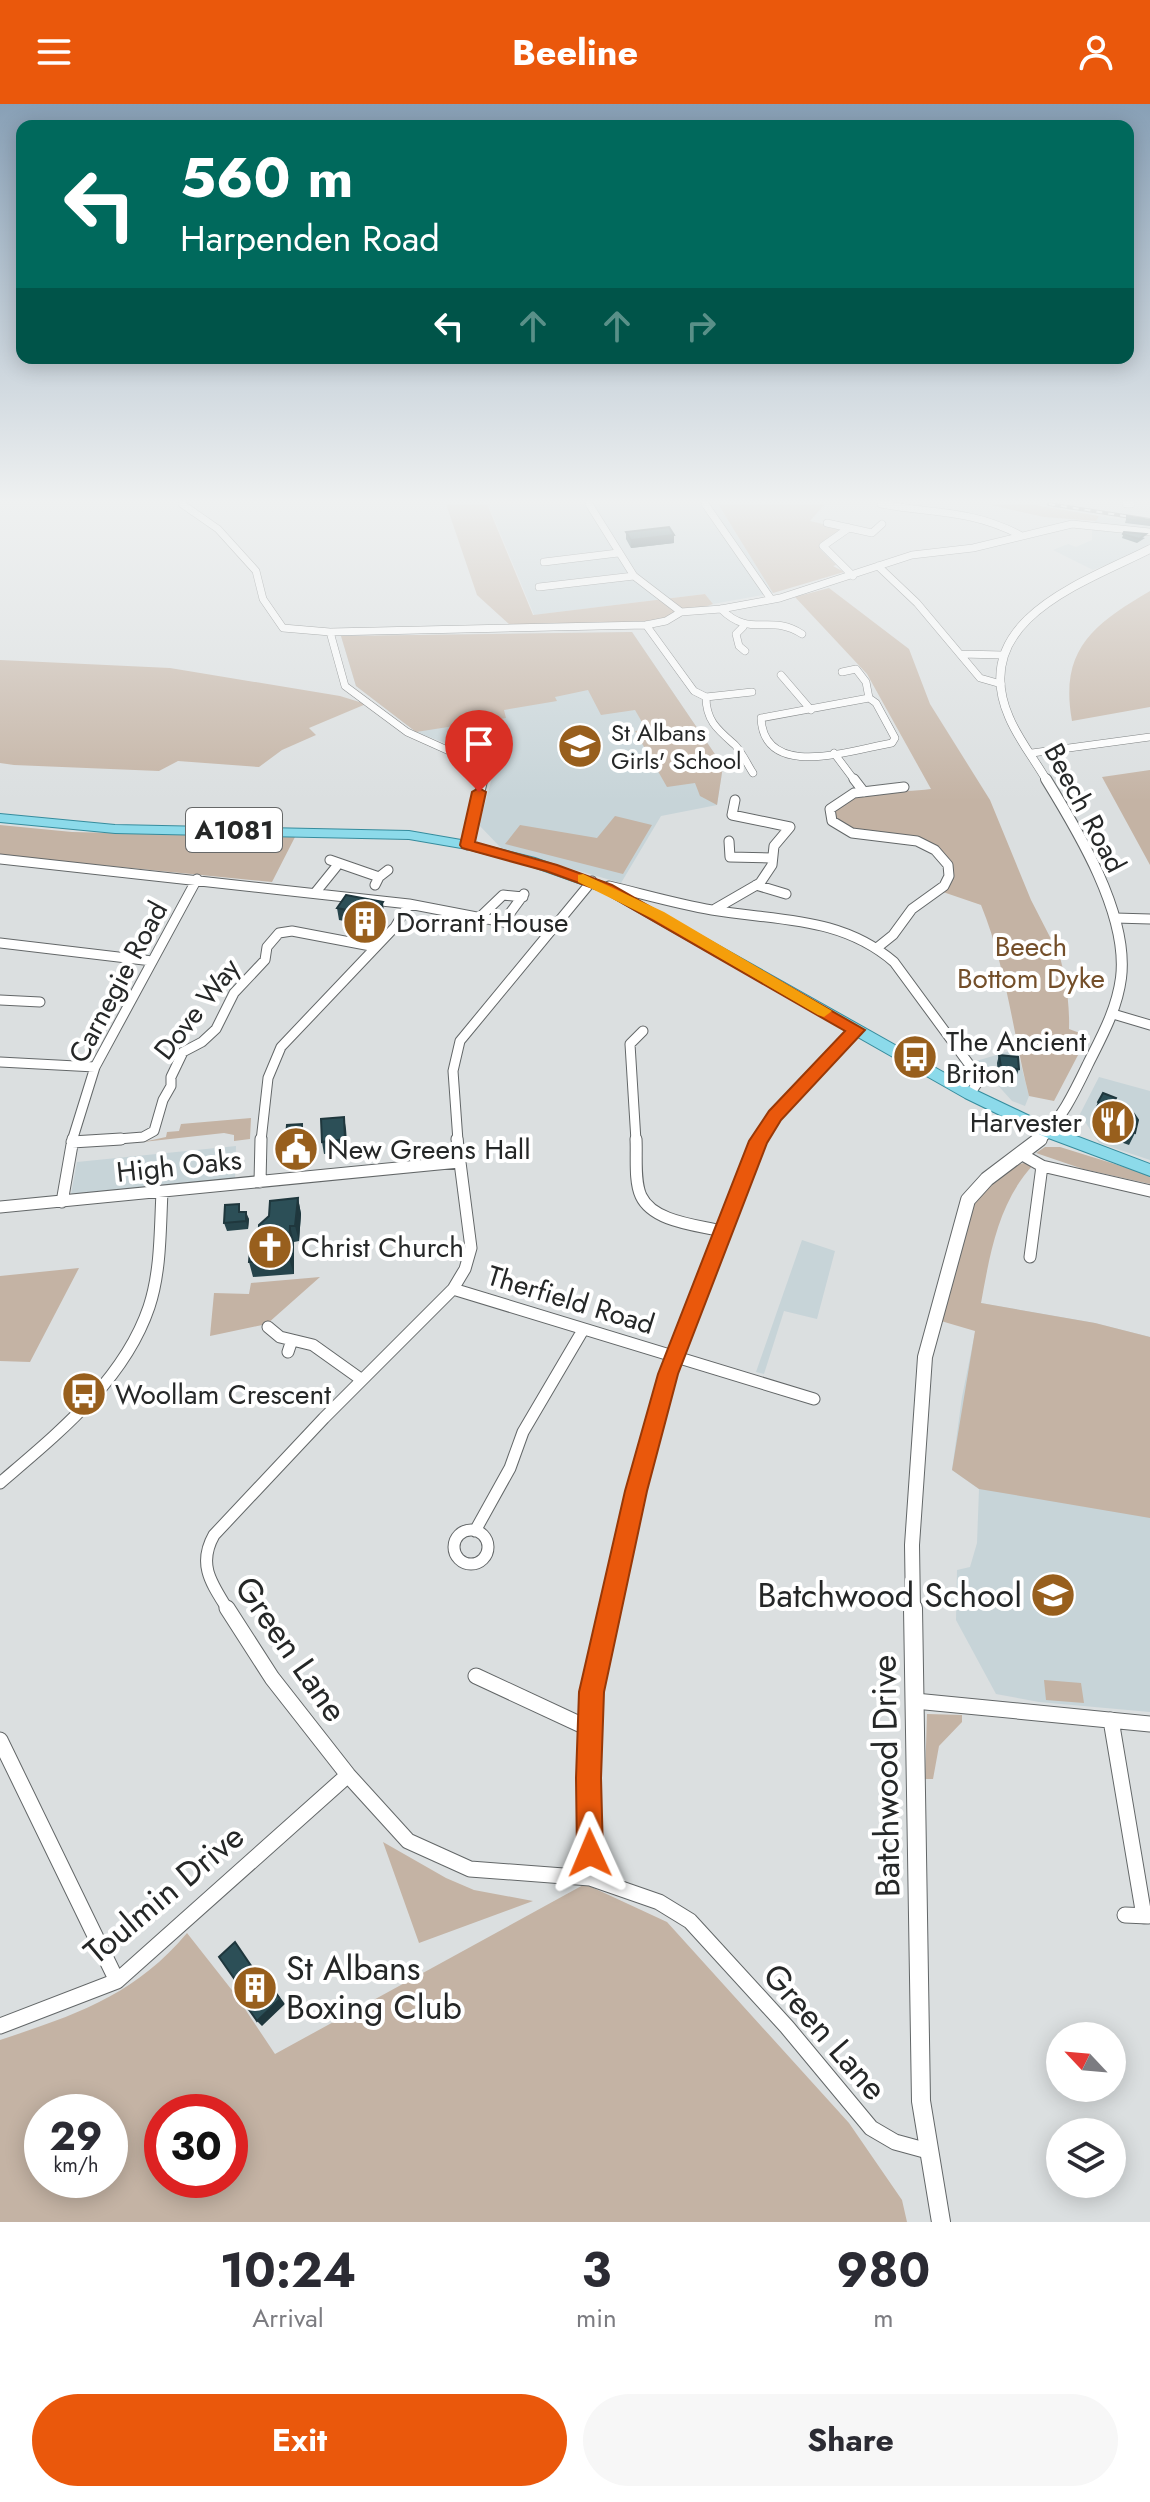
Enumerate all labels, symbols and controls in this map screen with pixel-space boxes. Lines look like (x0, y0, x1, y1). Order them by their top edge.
text: Beeline (512, 26, 638, 78)
icon: menu (32, 30, 76, 74)
icon: person (1074, 30, 1118, 74)
text: 560 m (180, 137, 353, 218)
icon: left (48, 152, 152, 256)
text: Harpenden Road (180, 212, 440, 264)
icon: left (427, 304, 471, 348)
icon: ahead (511, 304, 555, 348)
icon: ahead (595, 304, 639, 348)
icon: right (679, 304, 723, 348)
pin (445, 710, 513, 792)
place label: St Albans Girls' School (611, 715, 742, 778)
icon: arrive (457, 722, 501, 766)
school or university icon: St Albans Girls' School (556, 722, 604, 770)
street label: Beech Road (1034, 736, 1136, 880)
road number: A1081 (186, 808, 282, 852)
street label: Carnegie Road (58, 894, 178, 1070)
building icon: Dorrant House (341, 898, 389, 946)
place label: Dorrant House (396, 902, 569, 943)
park label: Beech Bottom Dyke (957, 926, 1105, 999)
street label: Dove Way (144, 949, 250, 1069)
place label: The Ancient Briton (946, 1021, 1087, 1094)
bus stop icon: The Ancient Briton (891, 1033, 939, 1081)
restaurant icon: Harvester (1089, 1098, 1137, 1146)
place label: Harvester (970, 1102, 1082, 1143)
public building icon: New Greens Hall (272, 1125, 320, 1173)
place label: New Greens Hall (327, 1129, 531, 1170)
street label: High Oaks (114, 1139, 244, 1193)
church icon: Christ Church (246, 1223, 294, 1271)
place label: Christ Church (301, 1227, 464, 1268)
street label: Therfield Road (482, 1255, 660, 1345)
bus stop icon: Woollam Crescent (60, 1370, 108, 1418)
place label: Woollam Crescent (115, 1374, 331, 1415)
street label: Green Lane (223, 1566, 359, 1732)
place label: Batchwood School (758, 1571, 1022, 1620)
school or university icon: Batchwood School (1029, 1571, 1077, 1619)
street label: Batchwood Drive (859, 1654, 913, 1898)
position arrow (548, 1811, 632, 1895)
street label: Toulmin Drive (73, 1812, 255, 1976)
place label: St Albans Boxing Club (286, 1944, 462, 2032)
street label: Green Lane (752, 1953, 898, 2111)
building icon: St Albans Boxing Club (231, 1964, 279, 2012)
north arrow (1046, 2022, 1126, 2102)
map controls (1046, 2022, 1126, 2198)
speed limit sign: 30 (144, 2094, 248, 2198)
text: 29 (50, 2107, 103, 2165)
button: layers (1046, 2118, 1126, 2198)
text: km/h (53, 2151, 99, 2180)
text: 10:24 (220, 2236, 356, 2305)
text: 3 (581, 2236, 611, 2305)
text: 980 (836, 2236, 930, 2305)
text: Arrival (252, 2299, 324, 2337)
text: min (576, 2299, 617, 2337)
text: m (873, 2299, 893, 2337)
button: Exit (32, 2394, 567, 2486)
button: Share (583, 2394, 1118, 2486)

